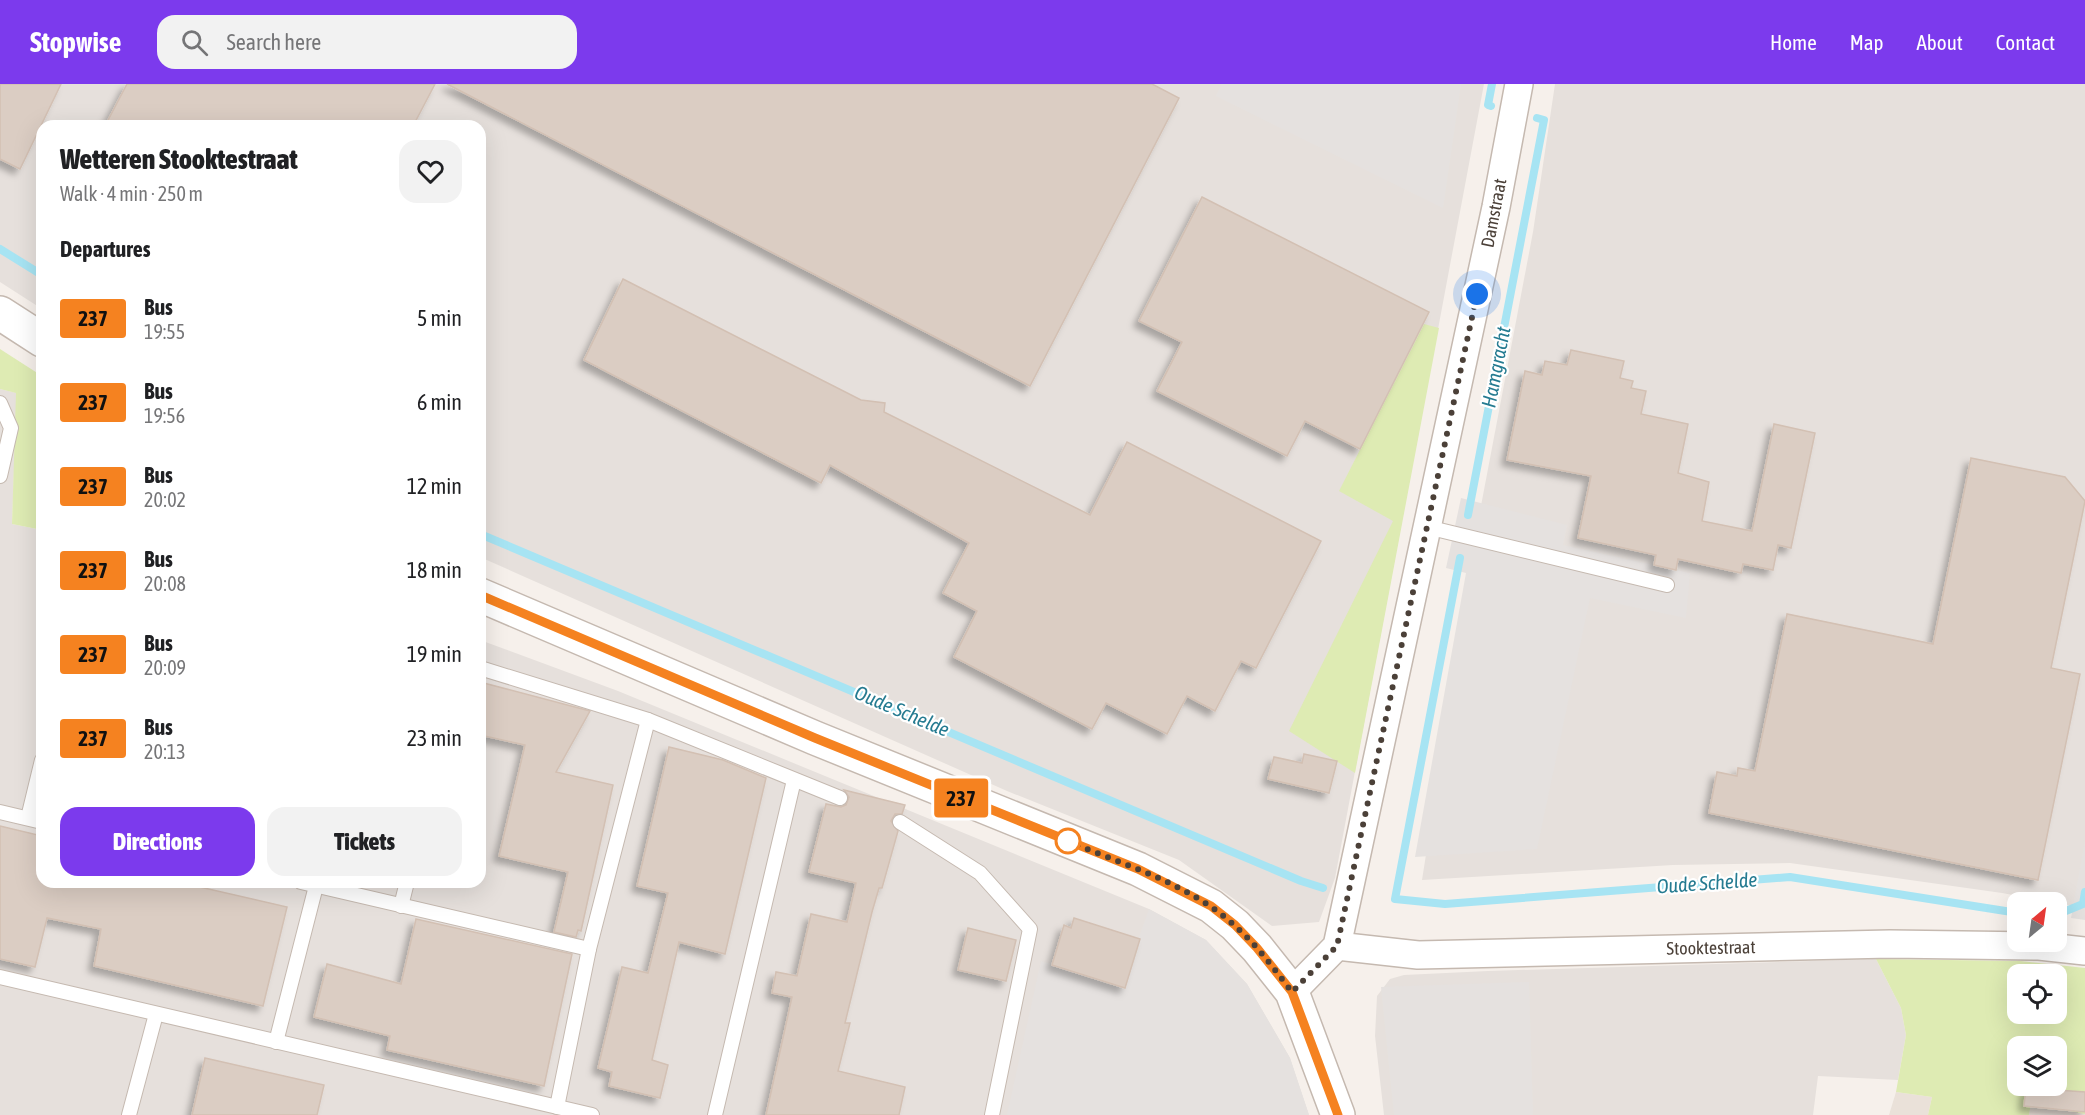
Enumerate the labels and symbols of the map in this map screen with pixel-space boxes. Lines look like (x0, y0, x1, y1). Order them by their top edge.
street label: Damstraat (1477, 177, 1510, 249)
your location (1462, 279, 1492, 309)
water label: Hamgracht (1476, 324, 1515, 409)
water label: Oude Schelde (851, 680, 953, 741)
line badge: 237 (926, 778, 996, 818)
unlabelled marker (1055, 828, 1081, 854)
water label: Oude Schelde (1656, 868, 1758, 897)
north arrow (2007, 892, 2067, 952)
street label: Stooktestraat (1666, 936, 1756, 959)

